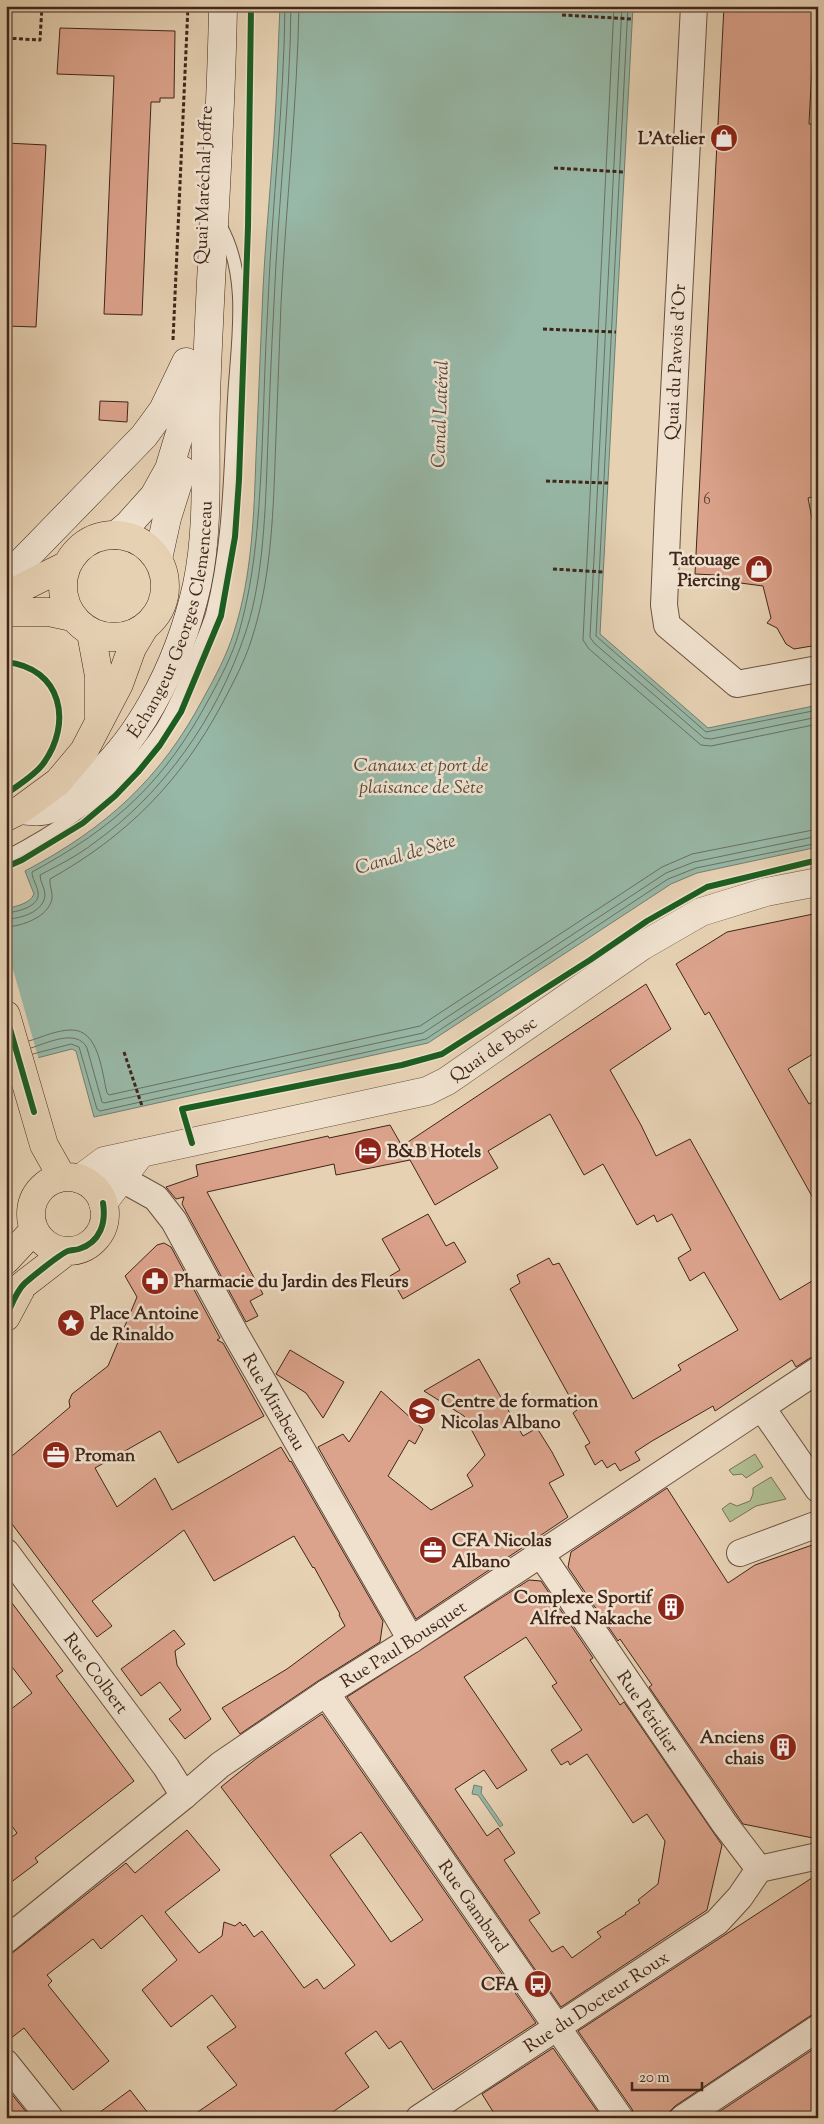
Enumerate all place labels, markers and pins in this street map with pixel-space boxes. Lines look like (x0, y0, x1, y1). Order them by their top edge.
shop icon: L'Atelier (709, 123, 739, 153)
place label: L'Atelier (638, 127, 705, 153)
place label: Tatouage Piercing (669, 548, 741, 595)
shop icon: Tatouage Piercing (744, 554, 774, 584)
hotel icon: B&B Hotels (353, 1136, 383, 1166)
place label: B&B Hotels (387, 1140, 481, 1166)
pharmacy icon: Pharmacie du Jardin des Fleurs (140, 1266, 170, 1296)
place label: Pharmacie du Jardin des Fleurs (174, 1270, 408, 1296)
place label: Place Antoine de Rinaldo (90, 1302, 199, 1349)
place icon: Place Antoine de Rinaldo (56, 1308, 86, 1338)
place label: Centre de formation Nicolas Albano (441, 1390, 599, 1437)
school or university icon: Centre de formation Nicolas Albano (407, 1396, 437, 1426)
office icon: Proman (41, 1440, 71, 1470)
place label: Proman (75, 1444, 136, 1470)
place label: CFA Nicolas Albano (452, 1529, 551, 1576)
office icon: CFA Nicolas Albano (418, 1535, 448, 1565)
place label: Complexe Sportif Alfred Nakache (514, 1586, 654, 1633)
building icon: Complexe Sportif Alfred Nakache (656, 1592, 686, 1622)
place label: Anciens chais (700, 1726, 764, 1773)
building icon: Anciens chais (768, 1732, 798, 1762)
bus stop icon: CFA (523, 1969, 553, 1999)
place label: CFA (481, 1973, 519, 1999)

